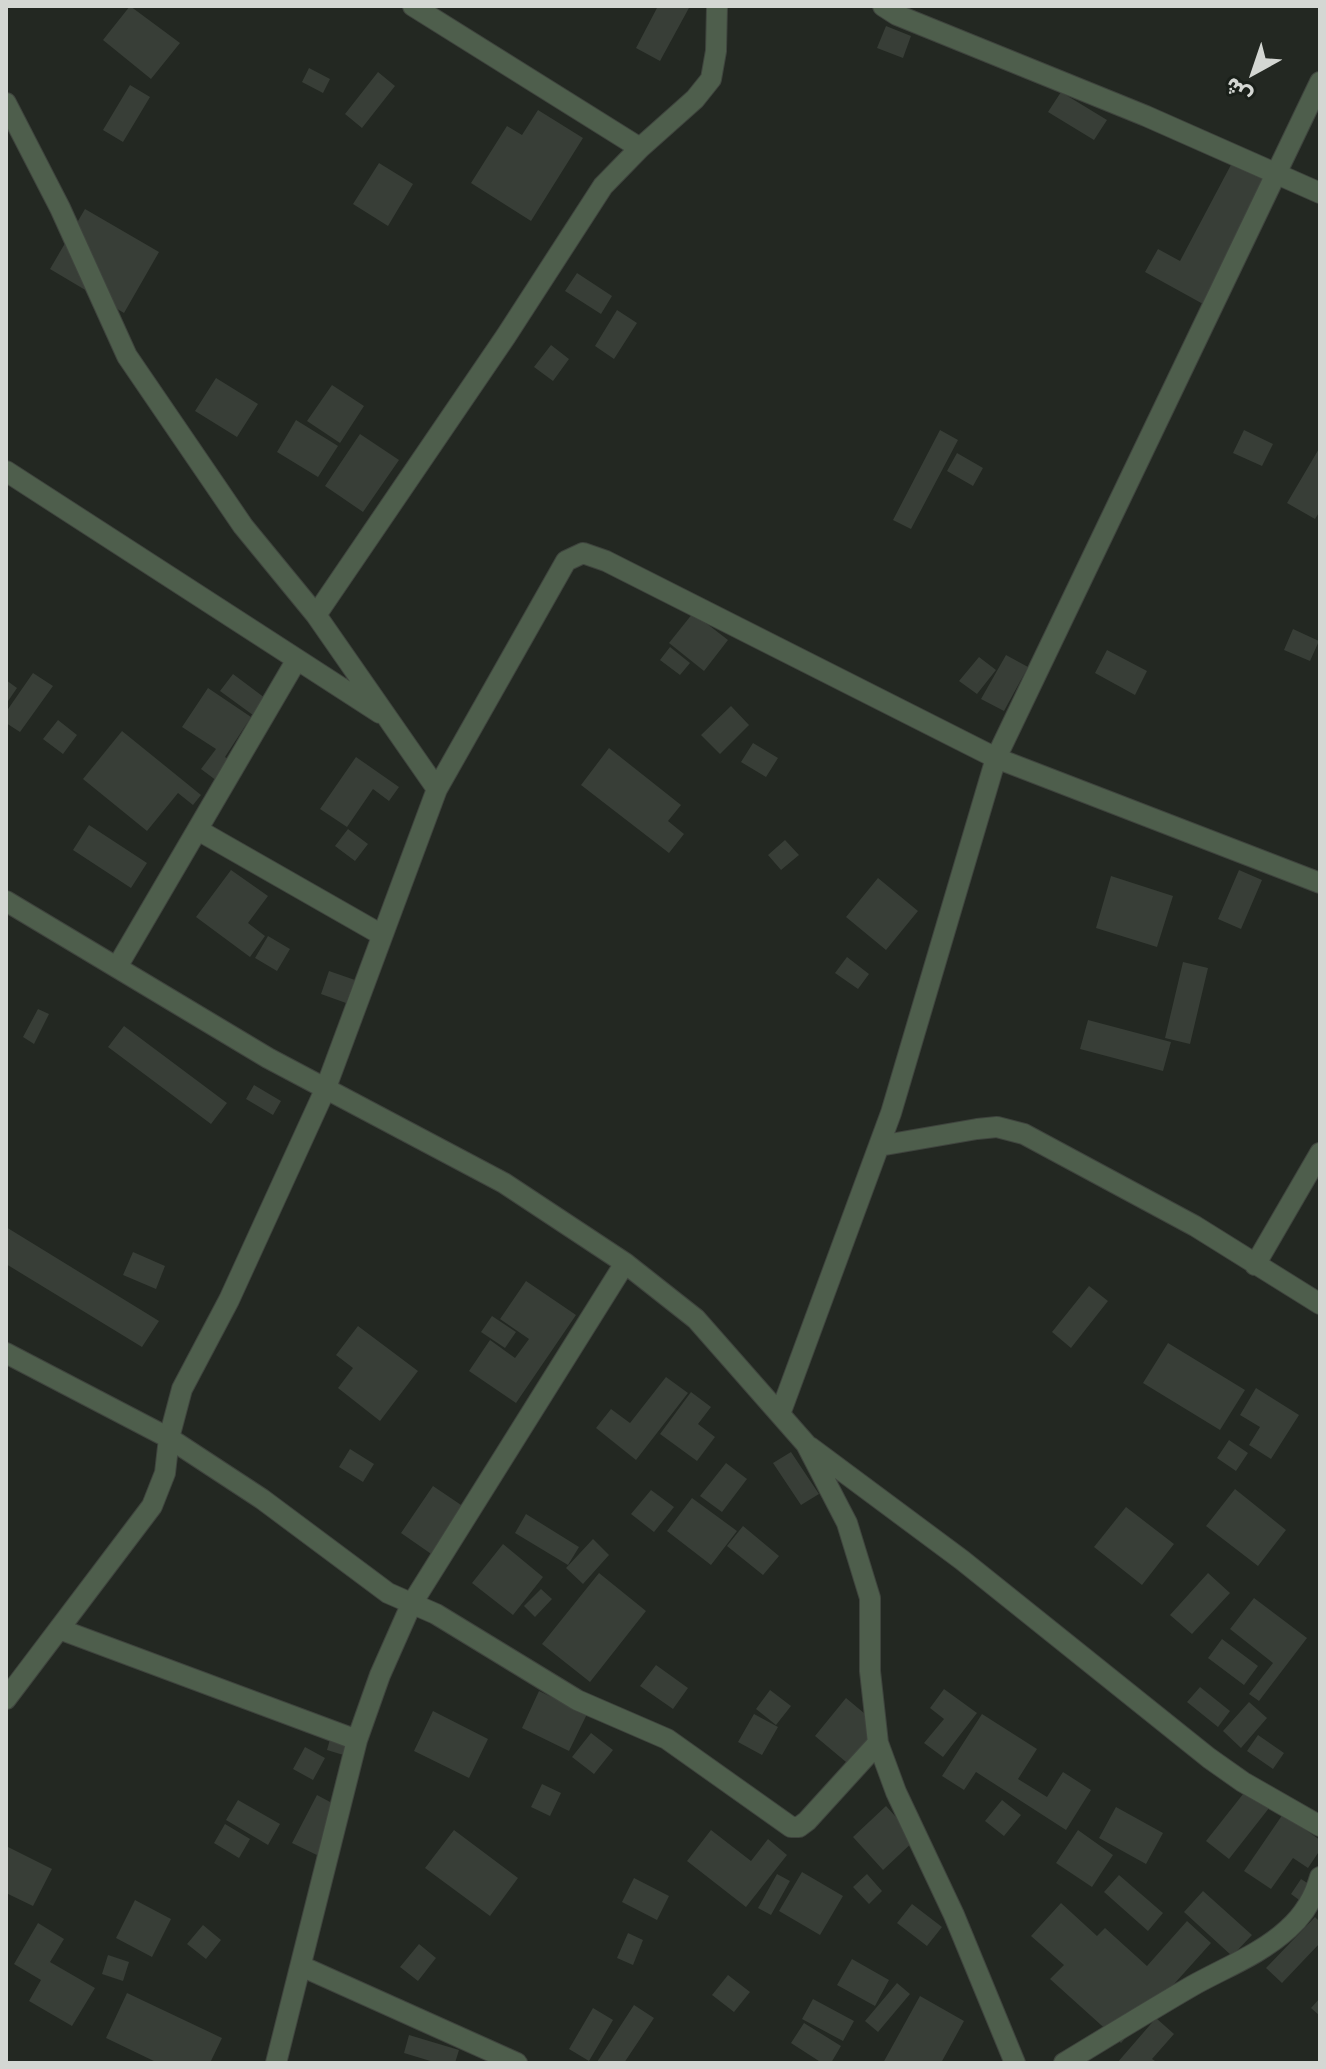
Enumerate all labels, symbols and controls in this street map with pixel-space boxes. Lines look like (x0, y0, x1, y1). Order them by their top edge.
north arrow (1214, 32, 1294, 112)
text: ش (1219, 71, 1258, 110)

